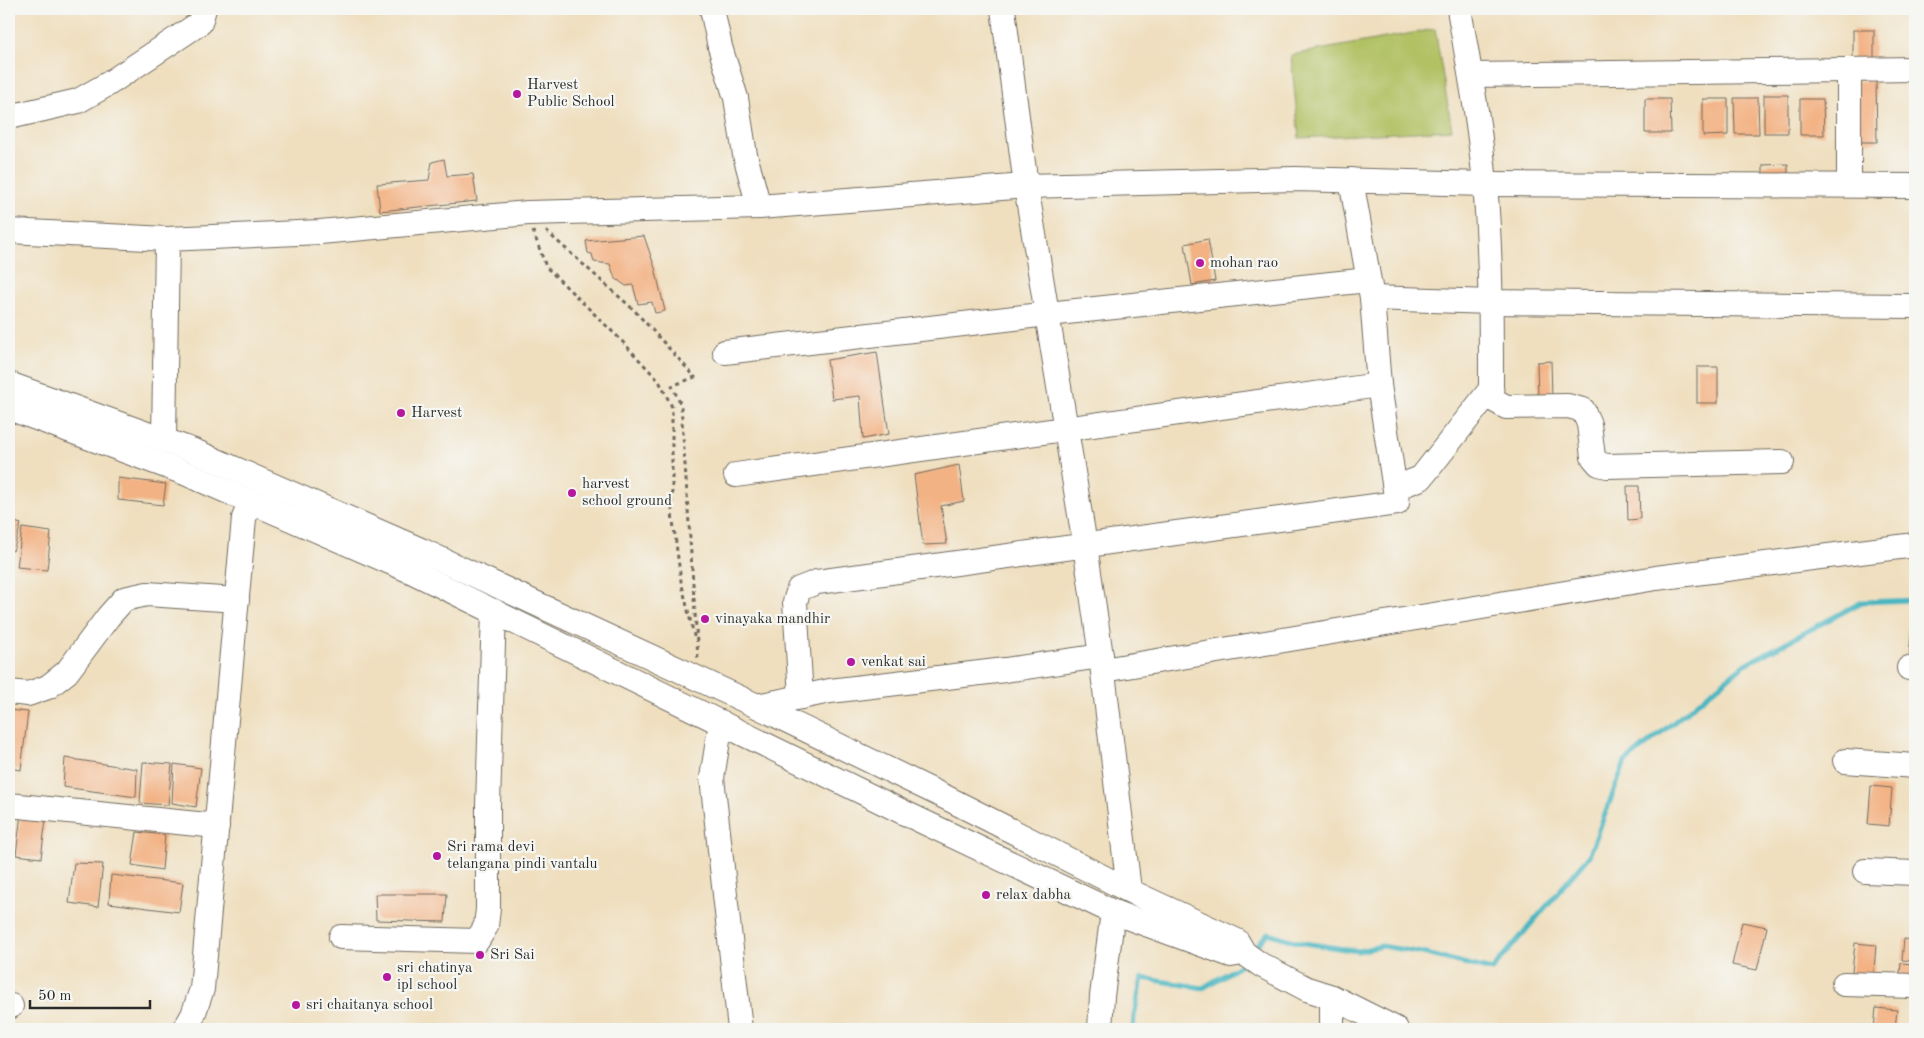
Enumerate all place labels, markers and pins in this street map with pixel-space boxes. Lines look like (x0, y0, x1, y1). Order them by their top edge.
place label: Harvest Public School (527, 78, 615, 110)
marker: Harvest Public School (511, 88, 523, 100)
place label: mohan rao (1210, 256, 1278, 271)
marker: mohan rao (1194, 257, 1206, 269)
place label: Harvest (411, 406, 462, 421)
marker: Harvest (395, 407, 407, 419)
place label: harvest school ground (582, 477, 672, 509)
marker: harvest school ground (566, 487, 578, 499)
place label: vinayaka mandhir (715, 612, 830, 627)
marker: vinayaka mandhir (699, 613, 711, 625)
place label: venkat sai (861, 655, 926, 670)
marker: venkat sai (845, 656, 857, 668)
place label: Sri rama devi telangana pindi vantalu (447, 840, 598, 872)
marker: Sri rama devi telangana pindi vantalu (431, 850, 443, 862)
place label: relax dabha (996, 888, 1072, 903)
marker: relax dabha (980, 889, 992, 901)
place label: Sri Sai (490, 948, 534, 963)
marker: Sri Sai (474, 949, 486, 961)
place label: sri chatinya ipl school (397, 961, 473, 993)
marker: sri chatinya ipl school (381, 971, 393, 983)
place label: sri chaitanya school (306, 998, 433, 1013)
marker: sri chaitanya school (290, 999, 302, 1011)

